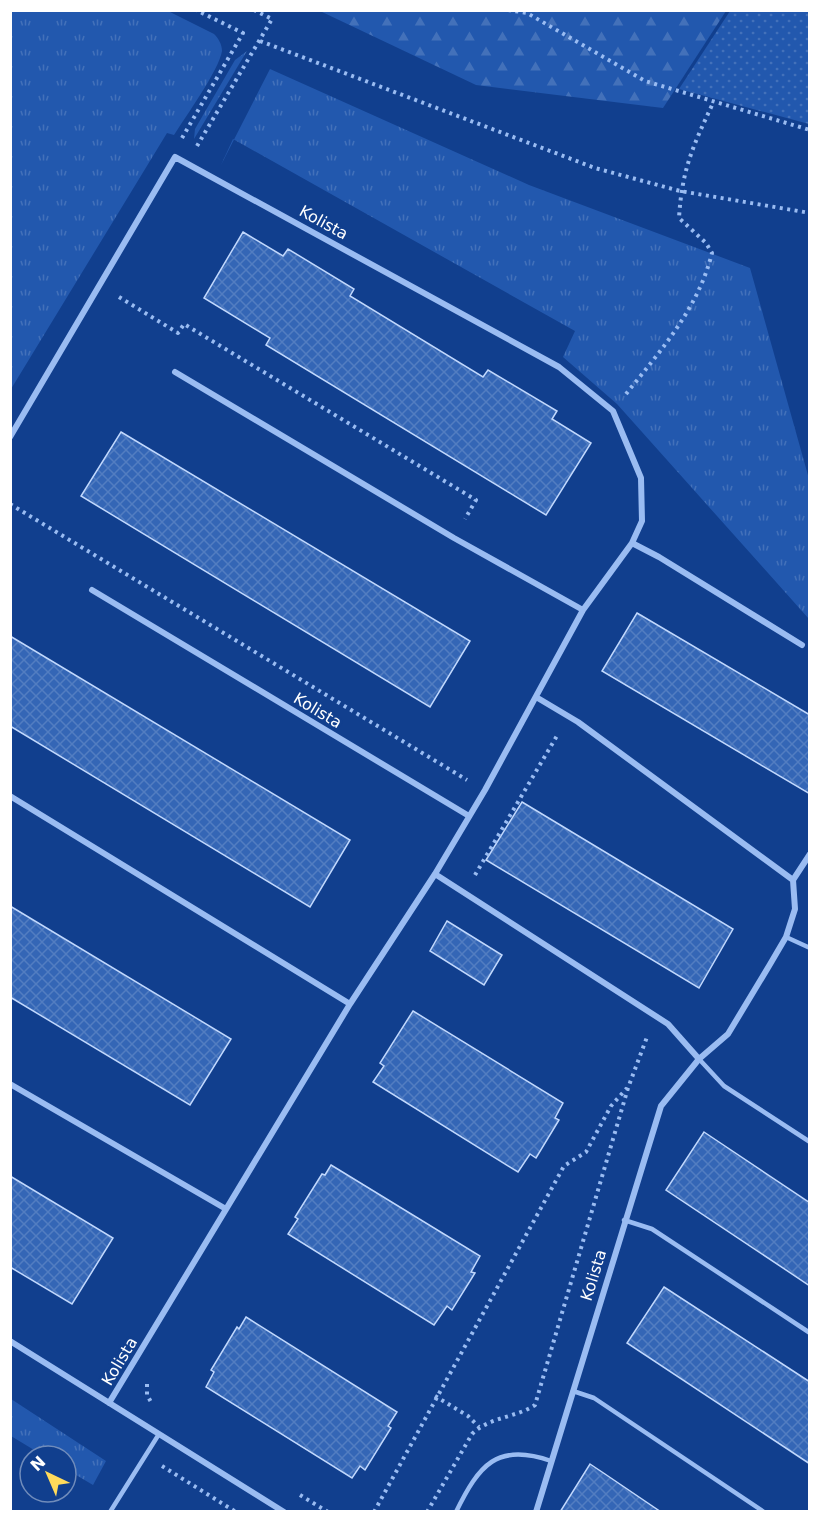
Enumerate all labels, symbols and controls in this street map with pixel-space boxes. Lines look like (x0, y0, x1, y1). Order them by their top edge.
street label: Kolista (296, 201, 351, 244)
street label: Kolista (290, 689, 345, 732)
street label: Kolista (577, 1247, 610, 1303)
street label: Kolista (98, 1334, 141, 1389)
north arrow (18, 1444, 78, 1504)
text: N (27, 1452, 49, 1475)

